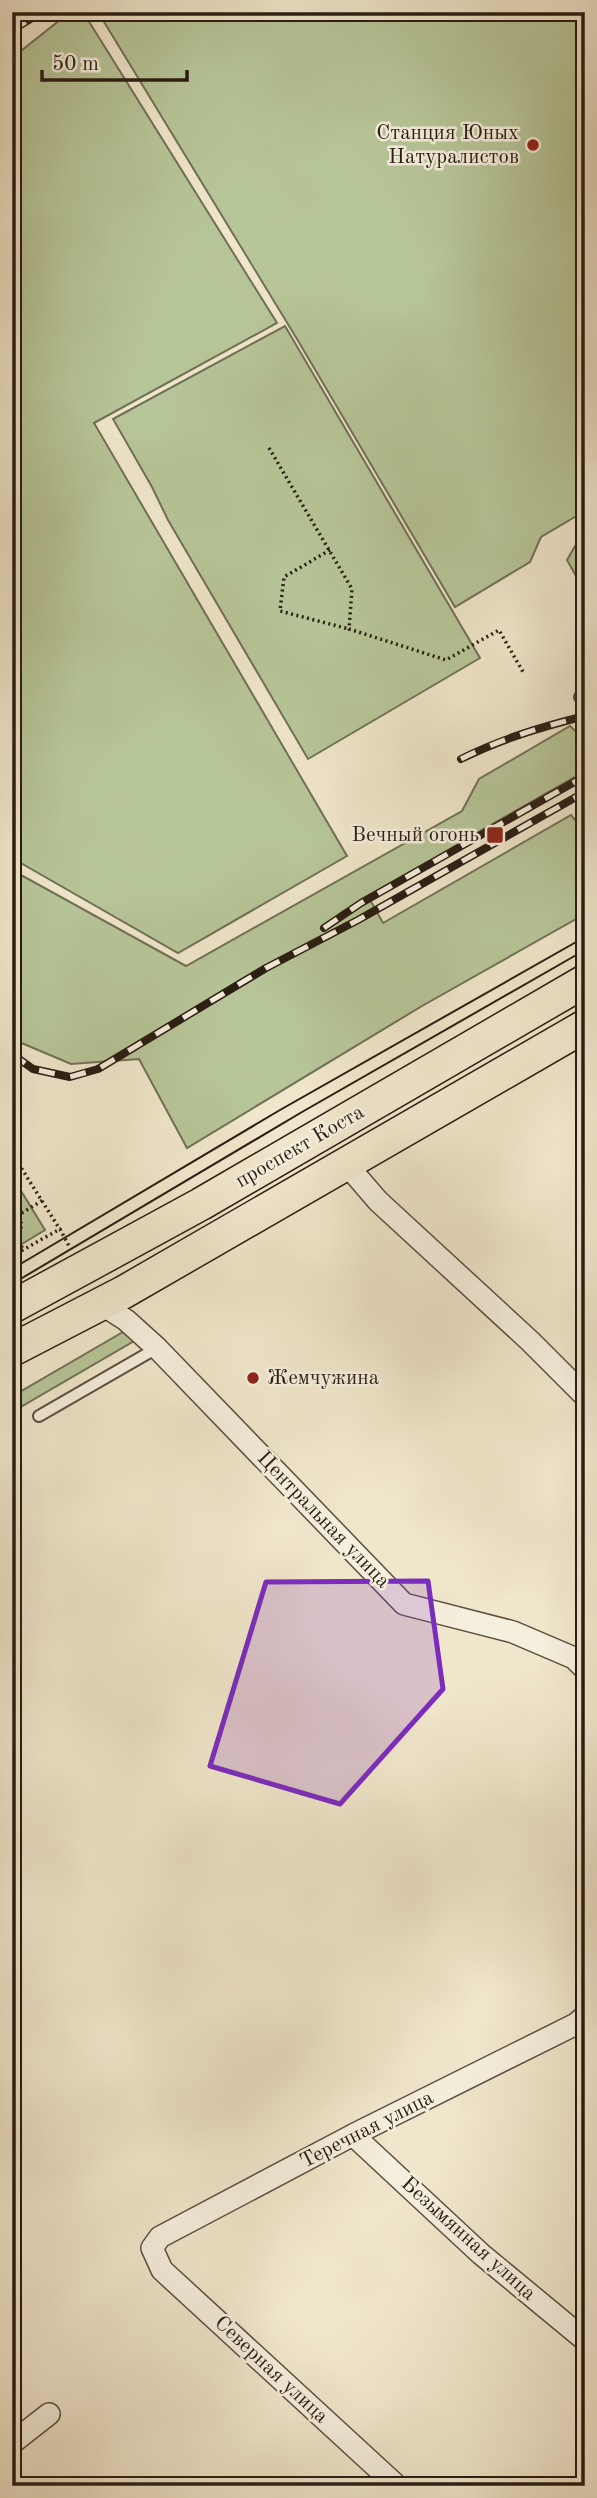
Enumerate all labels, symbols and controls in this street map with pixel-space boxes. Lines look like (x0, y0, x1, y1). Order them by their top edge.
scale bar (42, 38, 187, 82)
text: 50 m (52, 54, 99, 75)
place label: Станция Юных Натуралистов (376, 123, 519, 168)
marker: Станция Юных Натуралистов (525, 137, 541, 153)
place label: Вечный огонь (352, 825, 479, 846)
marker: Вечный огонь (485, 825, 505, 845)
street label: проспект Коста (232, 1102, 368, 1192)
place label: Жемчужина (267, 1368, 379, 1389)
marker: Жемчужина (245, 1370, 261, 1386)
street label: Центральная улица (253, 1448, 393, 1592)
street label: Теречная улица (297, 2087, 437, 2173)
street label: Безымянная улица (397, 2173, 539, 2305)
street label: Северная улица (210, 2312, 332, 2428)

